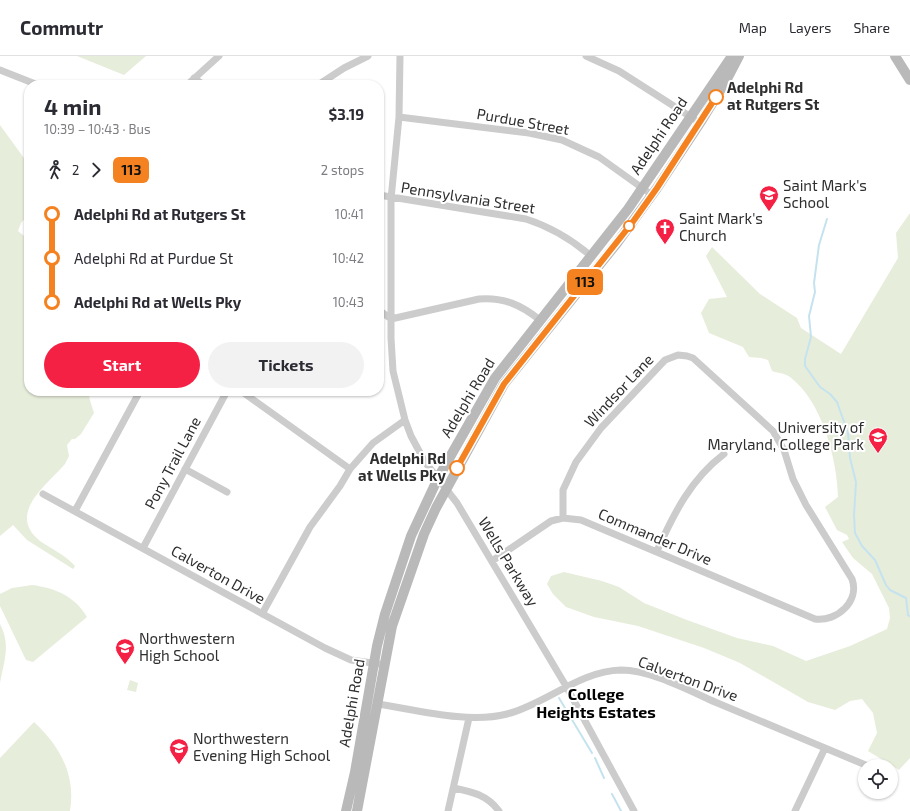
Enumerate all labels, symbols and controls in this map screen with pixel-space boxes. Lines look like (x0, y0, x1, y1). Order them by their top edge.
text: Commutr (20, 16, 103, 39)
text: Map (739, 19, 767, 36)
text: Layers (789, 19, 831, 36)
text: Share (853, 19, 890, 36)
place label: Adelphi Rd at Rutgers St (727, 78, 819, 113)
marker: Adelphi Rd at Rutgers St (708, 89, 724, 105)
text: 4 min (44, 93, 101, 119)
street label: Adelphi Road (626, 93, 691, 178)
street label: Purdue Street (476, 104, 571, 138)
text: $3.19 (328, 105, 364, 123)
text: 10:39 – 10:43 · Bus (44, 121, 150, 137)
icon: walk (44, 159, 66, 181)
icon: forward (85, 159, 107, 181)
text: 113 (121, 161, 141, 178)
text: 2 (72, 162, 79, 178)
text: 2 stops (321, 162, 364, 178)
place label: Saint Mark's School (783, 176, 867, 211)
street label: Pennsylvania Street (400, 178, 537, 217)
school or university icon: Saint Mark's School (758, 184, 780, 212)
text: Adelphi Rd at Rutgers St (74, 205, 246, 223)
text: 10:41 (335, 206, 364, 222)
place label: Saint Mark's Church (679, 209, 763, 244)
church icon: Saint Mark's Church (654, 217, 676, 245)
unlabelled marker (623, 220, 635, 232)
text: Adelphi Rd at Purdue St (74, 249, 233, 267)
text: 10:42 (333, 250, 364, 266)
line badge: 113 (562, 269, 608, 295)
text: 113 (575, 273, 595, 290)
text: Adelphi Rd at Wells Pky (74, 293, 241, 311)
text: 10:43 (333, 294, 364, 310)
button: Start (44, 342, 200, 388)
button: Tickets (208, 342, 364, 388)
street label: Windsor Lane (580, 350, 657, 431)
street label: Adelphi Road (436, 355, 498, 440)
street label: Pony Trail Lane (140, 413, 204, 512)
place label: University of Maryland, College Park (707, 418, 864, 453)
school or university icon: University of Maryland, College Park (867, 426, 889, 454)
place label: Adelphi Rd at Wells Pky (358, 449, 447, 485)
marker: Adelphi Rd at Wells Pky (449, 460, 465, 476)
street label: Commander Drive (596, 504, 715, 568)
street label: Wells Parkway (475, 514, 543, 609)
street label: Calverton Drive (168, 541, 269, 607)
place label: Northwestern High School (139, 629, 235, 664)
school or university icon: Northwestern High School (114, 637, 136, 665)
street label: Calverton Drive (636, 652, 741, 704)
street label: Adelphi Road (334, 657, 368, 748)
district label: College Heights Estates (536, 684, 656, 721)
place label: Northwestern Evening High School (193, 729, 331, 764)
school or university icon: Northwestern Evening High School (168, 737, 190, 765)
map controls (858, 759, 898, 799)
button: locate (858, 759, 898, 799)

